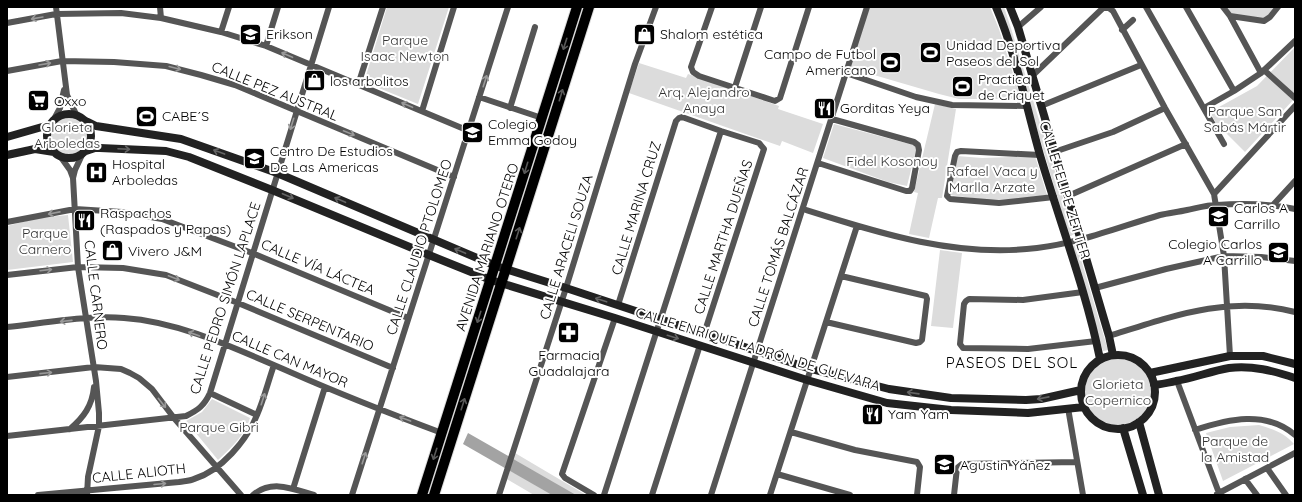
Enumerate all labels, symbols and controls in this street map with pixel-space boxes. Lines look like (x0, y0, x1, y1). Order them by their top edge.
one-way arrow (31, 14, 44, 22)
school or university icon: Erikson (238, 21, 264, 47)
shop icon: Shalom estética (632, 21, 658, 47)
place label: Erikson (266, 25, 313, 43)
place label: Shalom estética (660, 25, 763, 43)
park label: Parque Isaac Newton (361, 31, 449, 65)
place label: Unidad Deportiva Paseos del Sol (946, 36, 1060, 70)
one-way arrow (561, 37, 568, 50)
sports icon: Unidad Deportiva Paseos del Sol (917, 40, 943, 66)
place label: Campo de Futbol Americano (764, 45, 876, 79)
sports icon: Campo de Futbol Americano (878, 49, 904, 75)
one-way arrow (281, 51, 293, 58)
street label: CALLE PEZ AUSTRAL (209, 57, 341, 125)
one-way arrow (38, 60, 51, 68)
one-way arrow (168, 65, 181, 73)
shop icon: los arbolitos (302, 68, 328, 94)
place label: Practica de Criquet (978, 70, 1045, 104)
place label: los arbolitos (330, 72, 409, 90)
one-way arrow (482, 74, 489, 87)
sports icon: Practica de Criquet (950, 74, 976, 100)
park label: Arq. Alejandro Anaya (658, 83, 750, 117)
supermarket icon: Oxxo (25, 88, 51, 114)
one-way arrow (558, 89, 565, 102)
place label: Oxxo (54, 92, 86, 110)
restaurant icon: Gorditas Yeya (812, 95, 838, 121)
place label: Gorditas Yeya (840, 99, 930, 117)
one-way arrow (401, 101, 413, 108)
park label: Parque San Sabás Mártir (1204, 102, 1287, 136)
sports icon: CABE´S (134, 103, 160, 129)
place label: CABE´S (162, 107, 209, 125)
place label: Colegio Emma Godoy (488, 115, 577, 149)
park label: Glorieta Arboledas (34, 118, 100, 152)
one-way arrow (288, 118, 295, 131)
school or university icon: Colegio Emma Godoy (459, 119, 485, 145)
street label: CALLE FELIPE ZETTER (1035, 119, 1095, 261)
one-way arrow (342, 130, 354, 137)
street label: CALLE MARINA CRUZ (607, 139, 665, 277)
place label: Centro De Estudios De Las Americas (270, 142, 393, 176)
one-way arrow (117, 145, 130, 153)
school or university icon: Centro De Estudios De Las Americas (242, 146, 268, 172)
one-way arrow (214, 148, 226, 156)
park label: Fidel Kosonoy (846, 152, 938, 170)
place label: Hospital Arboledas (112, 155, 178, 189)
street label: CALLE CLAUDIO PTOLOMEO (382, 156, 456, 337)
street label: CALLE MARTHA DUEÑAS (690, 157, 757, 316)
hospital icon: Hospital Arboledas (83, 159, 109, 185)
street label: AVENIDA MARIANO OTERO (451, 160, 523, 333)
one-way arrow (522, 161, 529, 174)
park label: Rafael Vaca y Marlla Arzate (946, 162, 1038, 196)
street label: CALLE TOMÁS BALCÁZAR (744, 165, 812, 329)
street label: CALLE ARACELI SOUZA (535, 172, 597, 322)
one-way arrow (281, 193, 293, 200)
one-way arrow (334, 196, 346, 203)
place label: Carlos A Carrillo (1234, 199, 1288, 233)
street label: CALLE PEDRO SIMÓN LAPLACE (185, 200, 265, 396)
school or university icon: Carlos A Carrillo (1206, 203, 1232, 229)
place label: Raspachos (Raspados y Papas) (100, 204, 231, 238)
restaurant icon: Raspachos (Raspados y Papas) (72, 208, 98, 234)
one-way arrow (47, 209, 60, 217)
park label: Parque Carnero (19, 224, 71, 258)
one-way arrow (514, 227, 522, 239)
street label: CALLE VÍA LÁCTEA (258, 235, 378, 299)
place label: Colegio Carlos A Carrillo (1168, 235, 1262, 269)
shop icon: Vivero J&M (100, 238, 126, 264)
street label: CALLE CARNERO (80, 239, 112, 351)
school or university icon: Colegio Carlos A Carrillo (1265, 239, 1291, 265)
place label: Vivero J&M (128, 242, 202, 260)
one-way arrow (454, 247, 466, 255)
one-way arrow (39, 267, 52, 274)
one-way arrow (168, 275, 180, 283)
street label: CALLE SERPENTARIO (243, 285, 377, 355)
one-way arrow (595, 295, 607, 303)
street label: CALLE ENRIQUE LADRÓN DE GUEVARA (633, 303, 883, 395)
one-way arrow (475, 310, 482, 323)
one-way arrow (60, 317, 73, 325)
pharmacy icon: Farmacia Guadalajara (556, 320, 582, 346)
street label: CALLE CAN MAYOR (229, 326, 351, 392)
one-way arrow (188, 330, 201, 337)
one-way arrow (666, 334, 679, 341)
place label: Farmacia Guadalajara (529, 346, 609, 380)
district label: PASEOS DEL SOL (946, 353, 1078, 372)
one-way arrow (39, 369, 52, 376)
park label: Glorieta Copernico (1085, 375, 1151, 409)
one-way arrow (907, 389, 920, 397)
one-way arrow (260, 392, 267, 405)
one-way arrow (1036, 394, 1049, 402)
one-way arrow (158, 397, 167, 408)
one-way arrow (460, 398, 467, 411)
restaurant icon: Yam Yam (860, 401, 886, 427)
place label: Yam Yam (888, 405, 949, 423)
one-way arrow (400, 415, 412, 423)
park label: Parque Gibri (179, 418, 259, 436)
park label: Parque de la Amistad (1201, 432, 1269, 466)
one-way arrow (431, 447, 438, 460)
one-way arrow (361, 452, 368, 465)
school or university icon: Agustin Yáñez (931, 452, 957, 478)
place label: Agustin Yáñez (960, 456, 1051, 474)
street label: CALLE ALIOTH (91, 459, 187, 487)
one-way arrow (153, 480, 166, 487)

